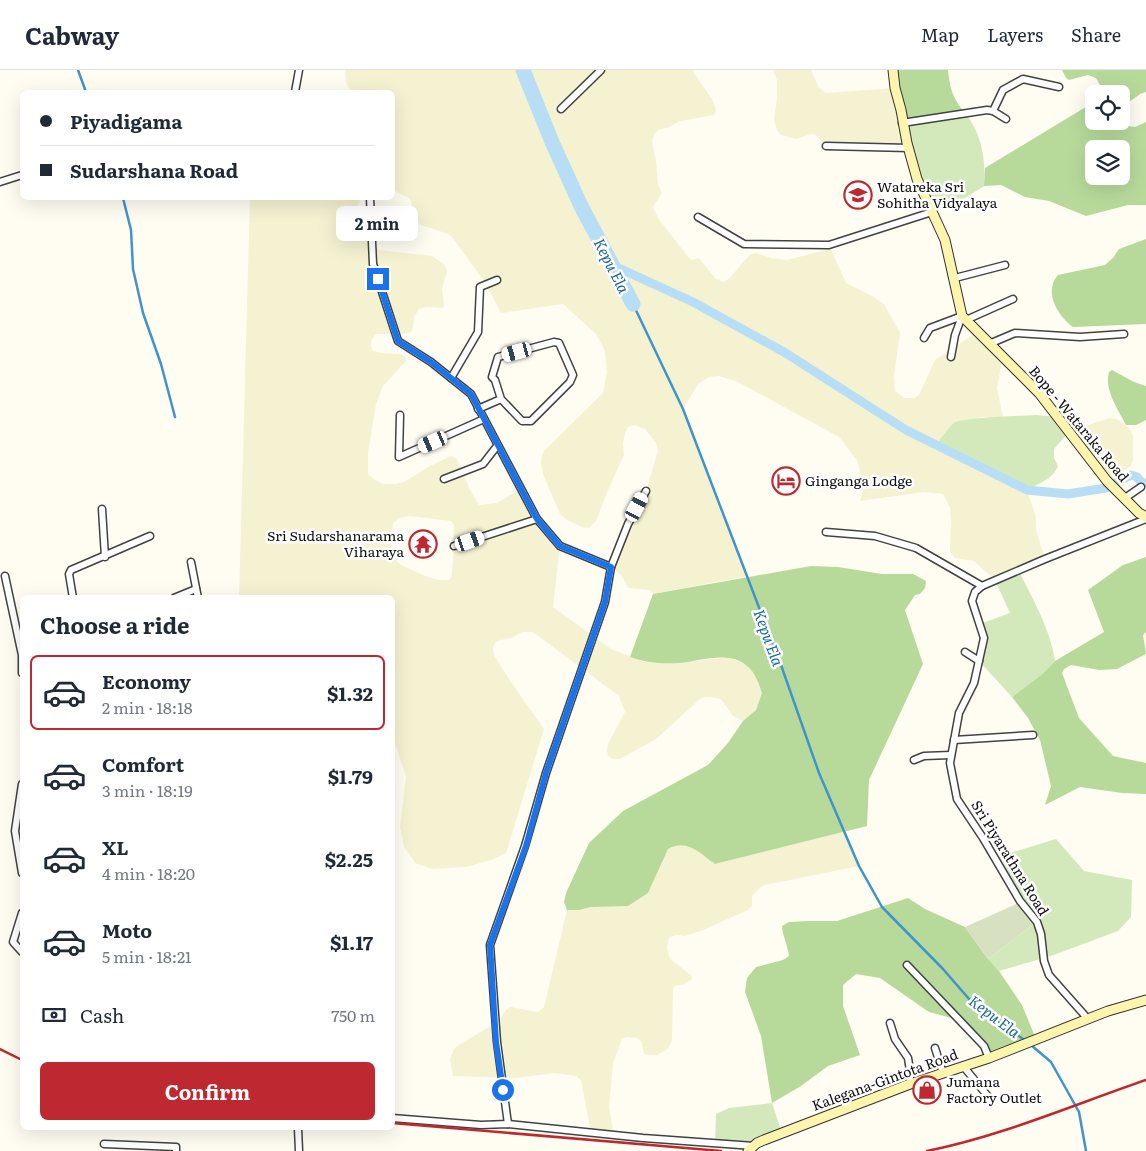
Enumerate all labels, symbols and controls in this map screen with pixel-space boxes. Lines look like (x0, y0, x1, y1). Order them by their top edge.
text: Cabway (25, 17, 119, 52)
text: Map (921, 21, 959, 48)
text: Layers (987, 21, 1043, 48)
text: Share (1071, 21, 1121, 48)
map controls (1085, 85, 1130, 185)
button: locate (1085, 85, 1130, 130)
text: Piyadigama (70, 107, 183, 135)
button: layers (1085, 140, 1130, 185)
text: Sudarshana Road (70, 156, 238, 184)
place label: Watareka Sri Sohitha Vidyalaya (877, 176, 998, 212)
school or university icon: Watareka Sri Sohitha Vidyalaya (843, 180, 873, 210)
callout: 2 min (337, 206, 419, 242)
text: 2 min (355, 211, 399, 235)
water label: Kepu Ela (589, 234, 636, 297)
route end (367, 268, 389, 290)
car (500, 341, 533, 363)
street label: Bope - Wataraka Road (1025, 361, 1135, 486)
car (416, 429, 449, 455)
hotel icon: Ginganga Lodge (771, 466, 801, 496)
place label: Ginganga Lodge (805, 470, 912, 490)
car (623, 490, 650, 524)
place label: Sri Sudarshanarama Viharaya (267, 525, 404, 561)
temple icon: Sri Sudarshanarama Viharaya (408, 529, 438, 559)
car (453, 529, 486, 553)
water label: Kepu Ela (749, 606, 790, 670)
text: Choose a ride (40, 608, 189, 641)
text: Economy (102, 667, 191, 695)
icon: car (42, 670, 87, 715)
text: $1.32 (327, 679, 373, 707)
text: 2 min · 18:18 (102, 695, 192, 719)
text: Comfort (102, 750, 184, 778)
icon: car (42, 753, 87, 798)
text: $1.79 (328, 762, 373, 790)
text: 3 min · 18:19 (102, 778, 193, 802)
street label: Sri Piyarathna Road (967, 796, 1055, 919)
text: XL (102, 833, 129, 861)
icon: car (42, 836, 87, 881)
text: $2.25 (325, 845, 373, 873)
text: 4 min · 18:20 (102, 861, 195, 885)
text: Moto (102, 916, 152, 944)
icon: car (42, 919, 87, 964)
text: $1.17 (330, 928, 373, 956)
text: 5 min · 18:21 (102, 944, 192, 968)
water label: Kepu Ela (964, 989, 1026, 1043)
icon: cash (40, 1001, 68, 1029)
text: Cash (80, 1001, 124, 1029)
text: 750 m (331, 1003, 375, 1027)
street label: Kalegana-Gintota Road (809, 1043, 961, 1115)
button: Confirm (40, 1062, 375, 1120)
place label: Jumana Factory Outlet (946, 1071, 1042, 1107)
shop icon: Jumana Factory Outlet (912, 1075, 942, 1105)
route start (492, 1079, 514, 1101)

